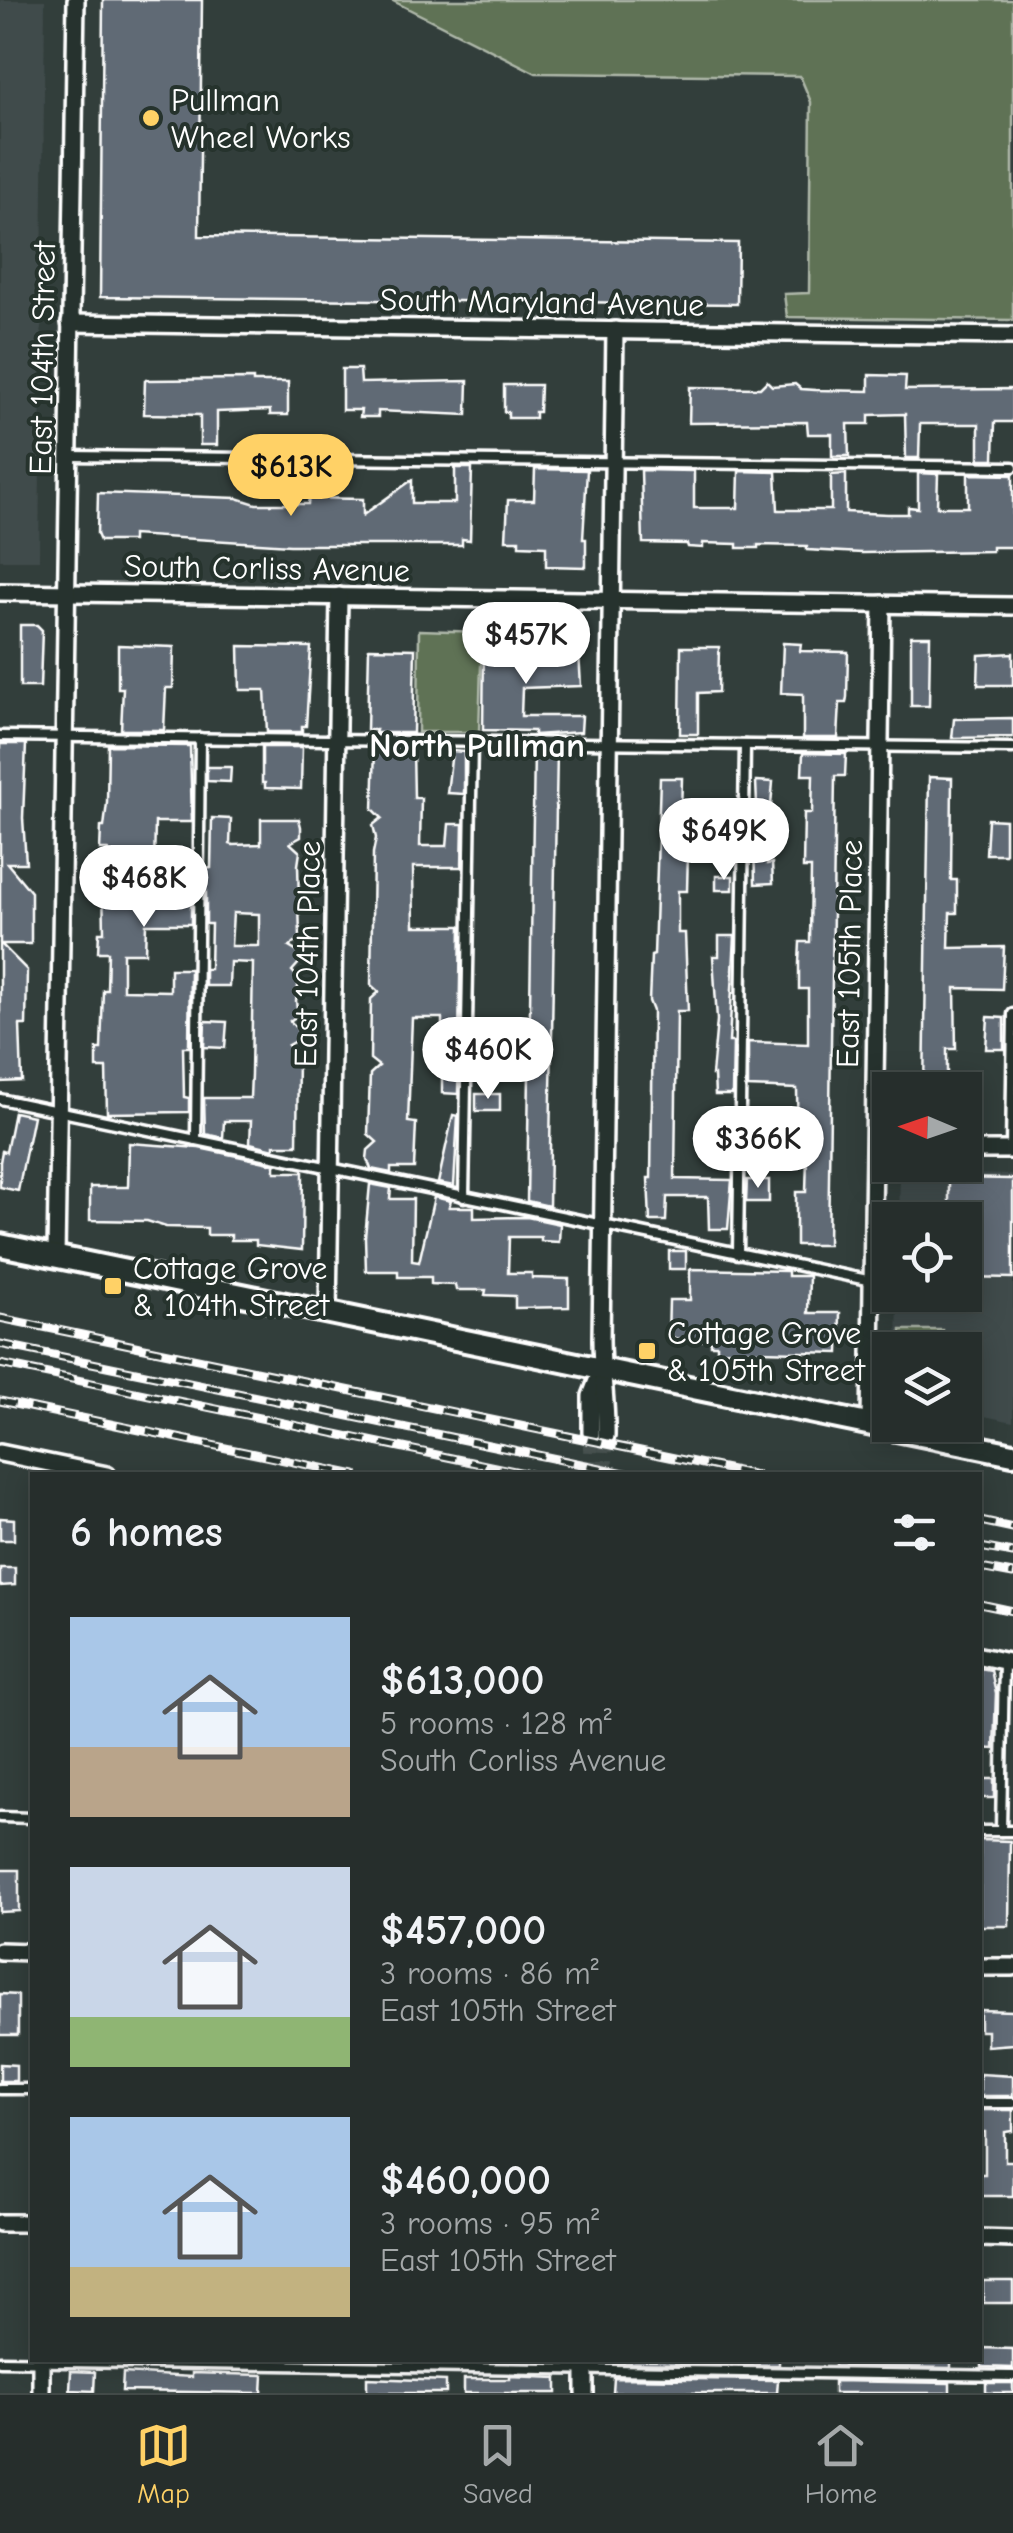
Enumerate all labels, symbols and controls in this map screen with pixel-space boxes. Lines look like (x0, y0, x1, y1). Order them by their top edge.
place label: Pullman Wheel Works (171, 82, 351, 156)
marker: Pullman Wheel Works (140, 107, 162, 129)
street label: East 104th Street (22, 240, 63, 475)
street label: South Maryland Avenue (379, 281, 705, 324)
pin: $613K (221, 434, 361, 519)
text: $613K (250, 448, 332, 485)
street label: South Corliss Avenue (124, 548, 410, 589)
pin: $457K (456, 602, 596, 687)
text: $457K (484, 616, 568, 653)
district label: North Pullman (369, 725, 585, 766)
pin: $649K (654, 798, 794, 883)
text: $649K (681, 812, 767, 849)
street label: East 104th Place (287, 840, 328, 1068)
street label: East 105th Place (829, 840, 870, 1068)
pin: $468K (74, 845, 214, 930)
text: $468K (101, 859, 187, 896)
pin: $460K (418, 1017, 558, 1102)
text: $460K (444, 1031, 532, 1068)
north arrow (872, 1072, 982, 1182)
map controls (872, 1072, 982, 1442)
pin: $366K (688, 1106, 828, 1191)
text: $366K (715, 1120, 801, 1157)
button: locate (872, 1202, 982, 1312)
place label: Cottage Grove & 104th Street (133, 1250, 330, 1324)
marker: Cottage Grove & 104th Street (102, 1275, 124, 1297)
place label: Cottage Grove & 105th Street (667, 1315, 866, 1389)
button: layers (872, 1332, 982, 1442)
marker: Cottage Grove & 105th Street (636, 1340, 658, 1362)
icon: filters (887, 1505, 942, 1560)
text: 6 homes (70, 1508, 223, 1557)
text: $613,000 (380, 1656, 545, 1705)
icon: home (150, 1657, 270, 1777)
text: 5 rooms · 128 m² (380, 1705, 612, 1742)
text: South Corliss Avenue (380, 1742, 666, 1779)
text: $457,000 (380, 1906, 546, 1955)
icon: home (150, 1907, 270, 2027)
text: 3 rooms · 86 m² (380, 1955, 599, 1992)
text: East 105th Street (380, 1992, 616, 2029)
text: $460,000 (380, 2156, 551, 2205)
icon: home (150, 2157, 270, 2277)
text: 3 rooms · 95 m² (380, 2205, 599, 2242)
text: East 105th Street (380, 2242, 616, 2279)
tab: Map (136, 2418, 191, 2510)
tab: Saved (463, 2418, 533, 2510)
tab: Home (805, 2418, 877, 2510)

